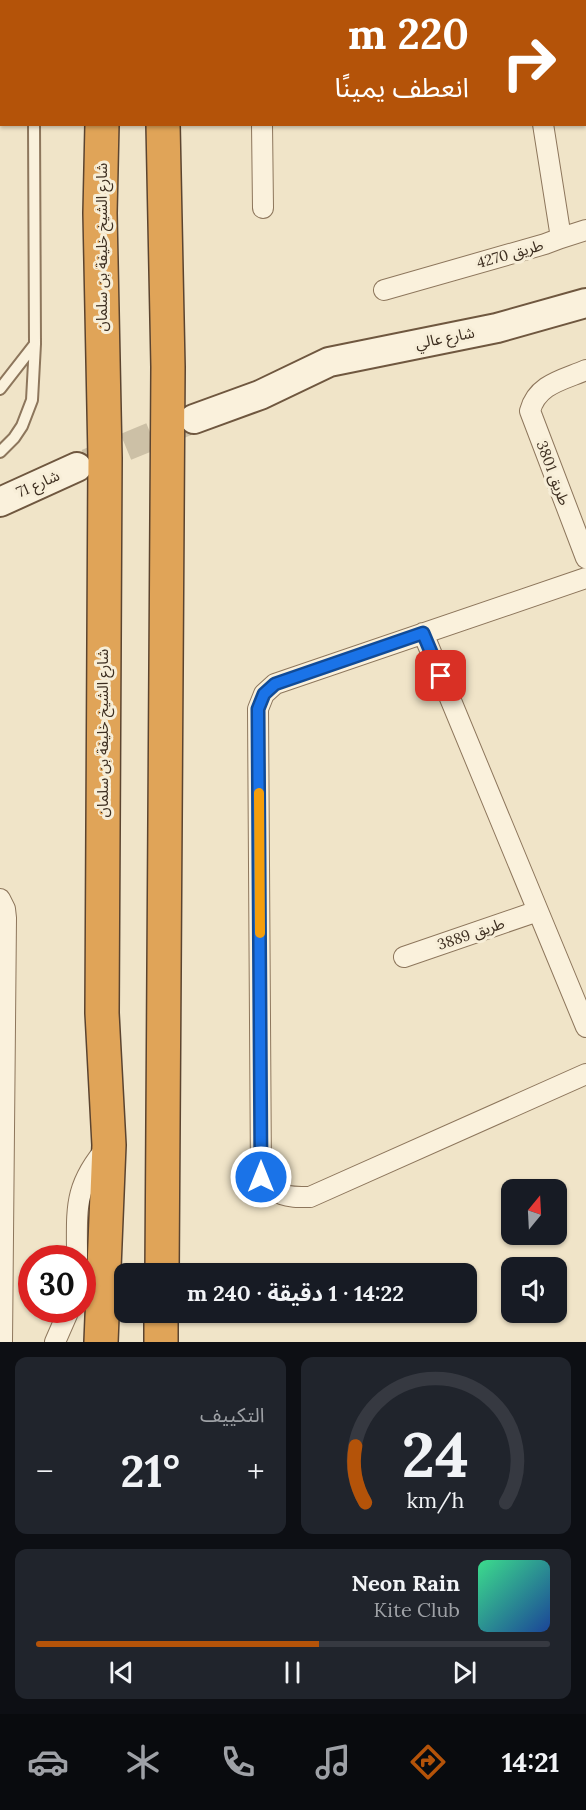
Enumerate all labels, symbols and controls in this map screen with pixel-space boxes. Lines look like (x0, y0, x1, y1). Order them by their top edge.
text: 220 m (348, 7, 469, 61)
icon: right (490, 24, 568, 102)
text: انعطف يمينًا (334, 70, 469, 104)
street label: شارع الشيخ خليفة بن سلمان (92, 162, 114, 331)
street label: طريق 4270 (474, 235, 546, 273)
street label: شارع عالي (414, 322, 477, 356)
street label: طريق 3801 (532, 438, 574, 508)
street label: شارع 71 (13, 466, 64, 504)
street label: شارع الشيخ خليفة بن سلمان (93, 648, 115, 817)
pin (415, 650, 466, 701)
icon: arrive (424, 659, 457, 692)
street label: طريق 3889 (435, 913, 507, 955)
position arrow (229, 1145, 293, 1209)
north arrow (501, 1179, 567, 1245)
map controls (501, 1179, 567, 1323)
speed limit sign: 30 (18, 1245, 96, 1323)
button: sound (501, 1257, 567, 1323)
text: 14:22 · 1 دقيقة · 240 m (187, 1279, 404, 1307)
text: التكييف (200, 1402, 265, 1427)
text: 24 (402, 1414, 469, 1494)
text: 21° (121, 1442, 180, 1499)
text: − (36, 1450, 54, 1492)
text: + (247, 1450, 264, 1492)
text: km/h (407, 1486, 465, 1514)
text: Neon Rain (352, 1569, 460, 1597)
text: Kite Club (374, 1597, 460, 1622)
icon: previous (105, 1656, 138, 1689)
icon: pause (276, 1656, 309, 1689)
icon: next (448, 1656, 481, 1689)
icon: car (27, 1741, 69, 1783)
icon: climate (122, 1741, 164, 1783)
icon: phone (217, 1741, 259, 1783)
icon: music (312, 1741, 354, 1783)
icon: directions (407, 1741, 449, 1783)
text: 14:21 (502, 1745, 560, 1779)

